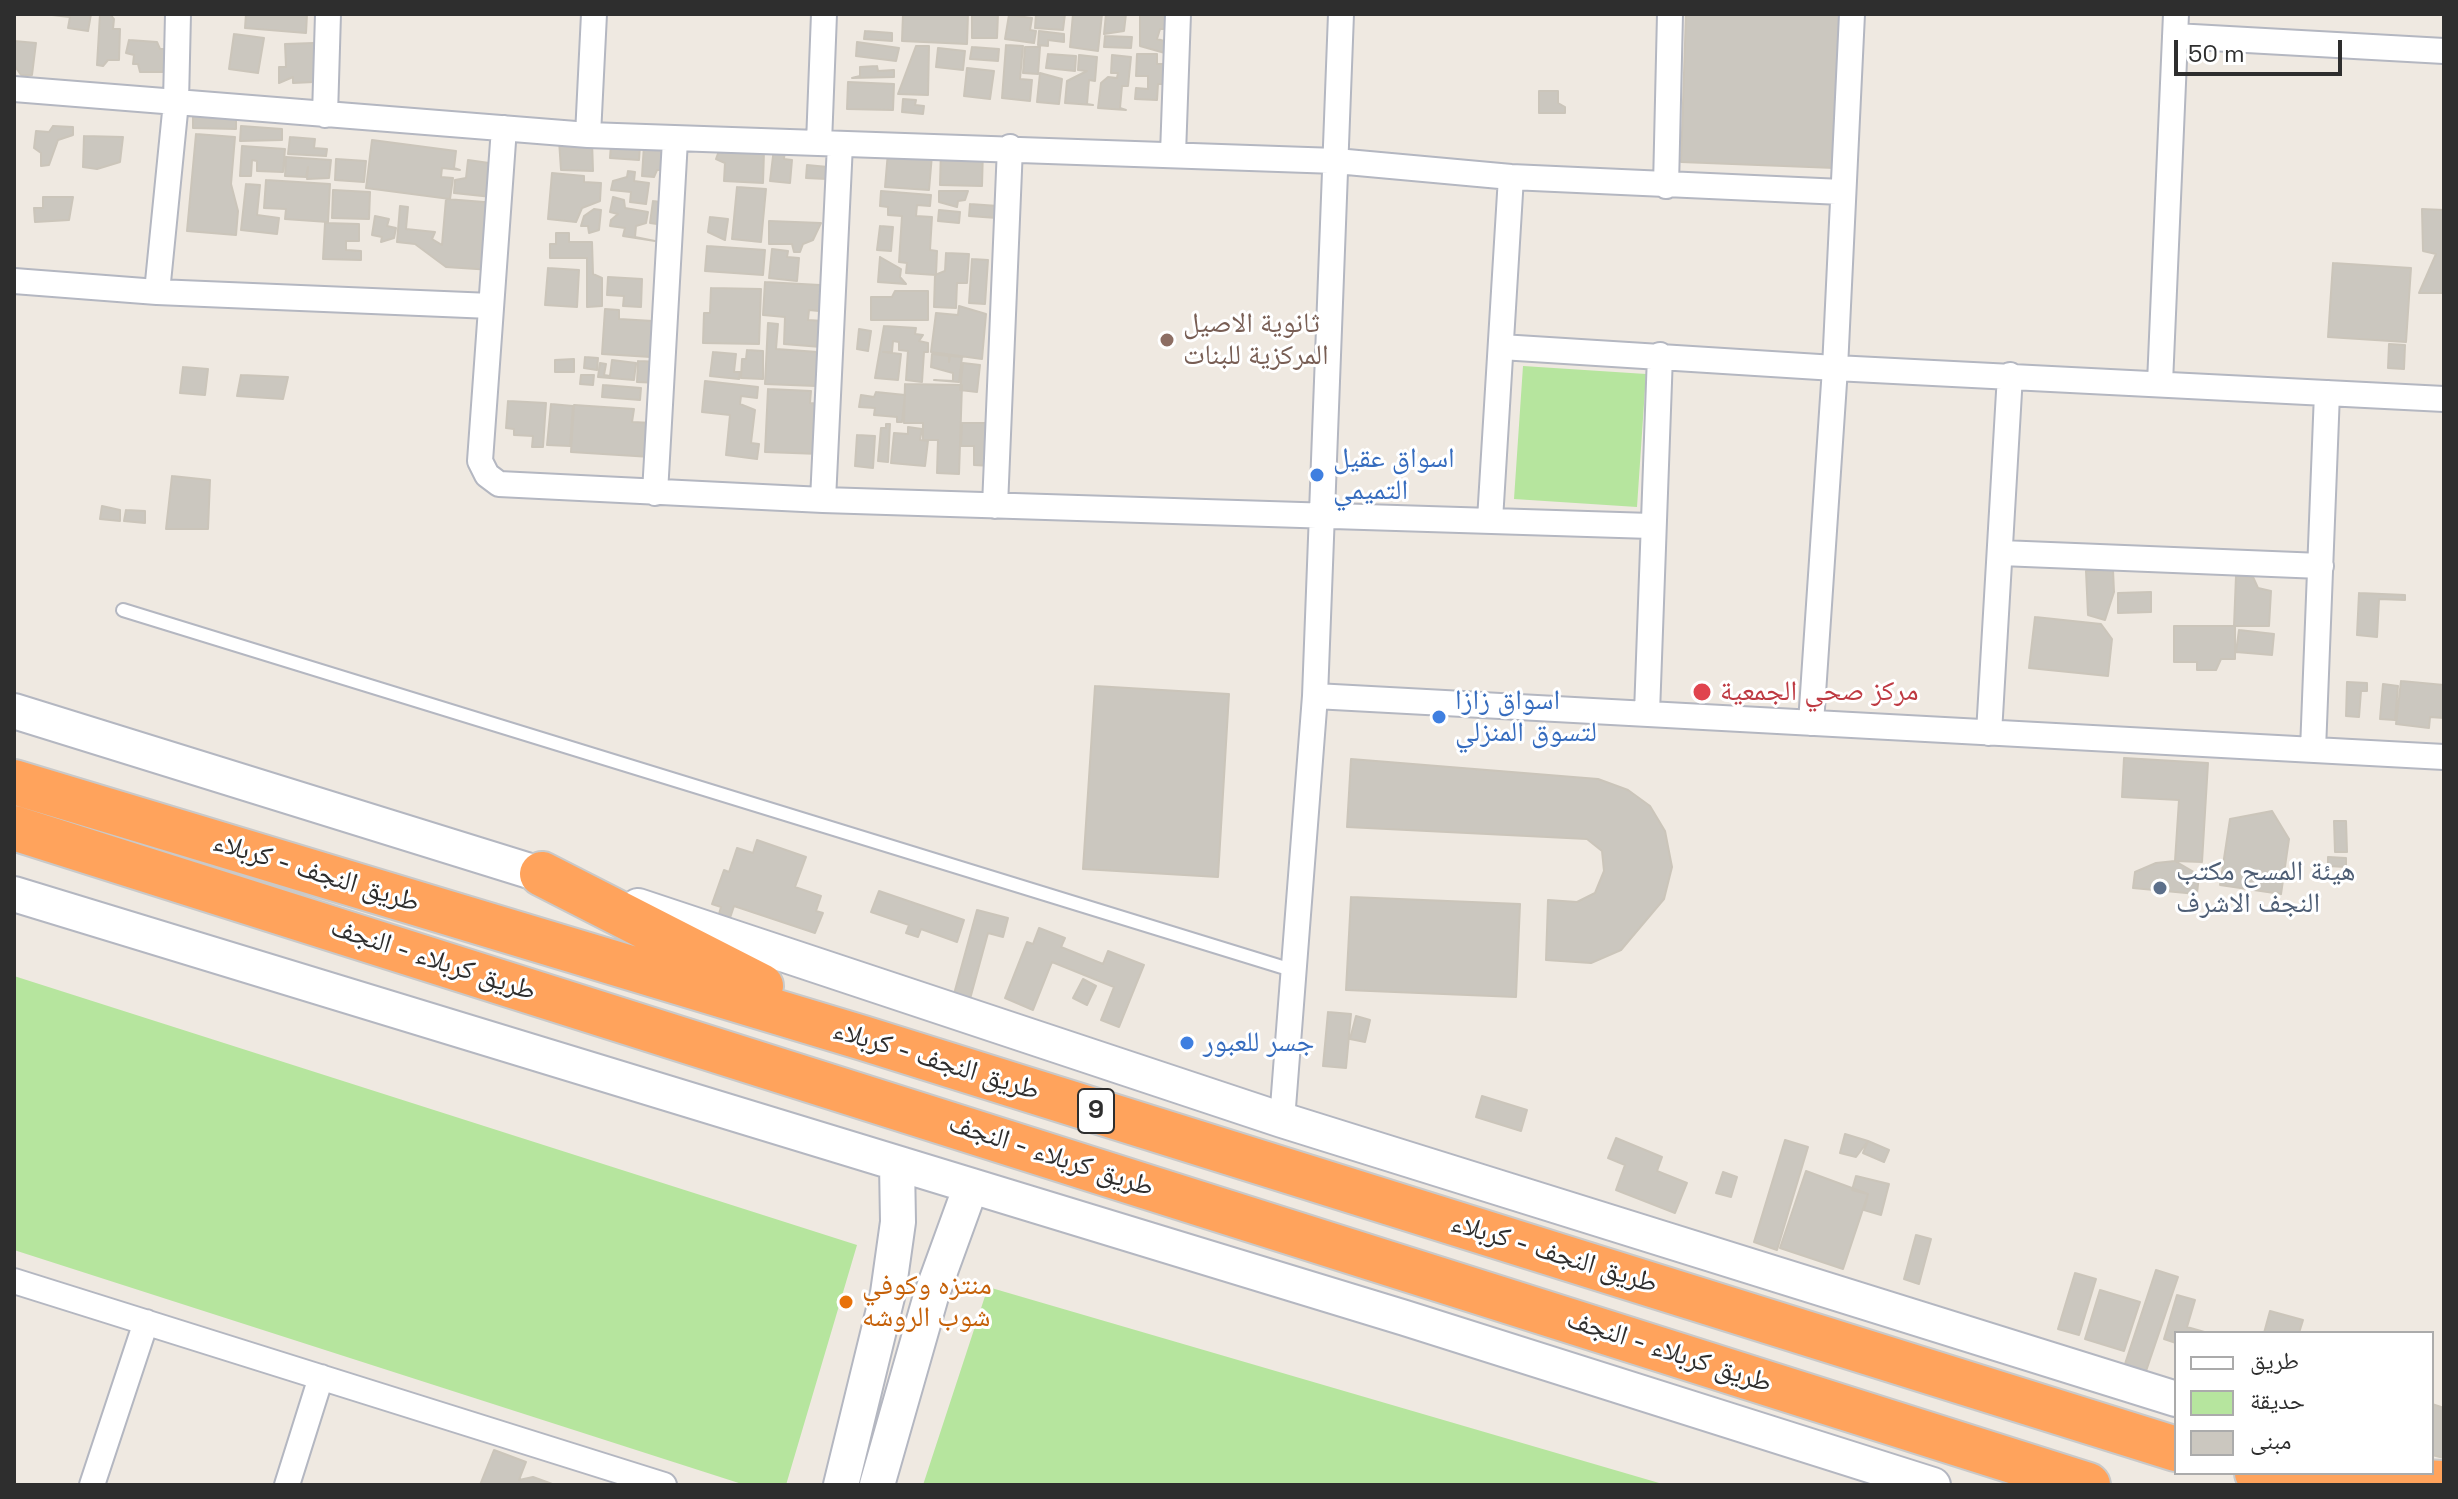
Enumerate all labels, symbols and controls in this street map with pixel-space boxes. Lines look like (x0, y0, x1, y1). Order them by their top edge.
scale bar (2178, 24, 2346, 74)
text: 50 m (2188, 38, 2245, 69)
place label: ثانوية الاصيل المركزية للبنات (1183, 307, 1329, 373)
marker: ثانوية الاصيل المركزية للبنات (1158, 331, 1176, 349)
place label: اسواق عقيل التميمي (1333, 442, 1455, 508)
marker: اسواق عقيل التميمي (1308, 466, 1326, 484)
place label: مركز صحي الجمعية (1720, 675, 1918, 709)
marker: مركز صحي الجمعية (1691, 681, 1713, 703)
place label: اسواق زازا لتسوق المنزلي (1455, 684, 1597, 750)
marker: اسواق زازا لتسوق المنزلي (1430, 708, 1448, 726)
street label: طريق النجف - کربلاء (209, 826, 423, 920)
place label: هيئة المسح مكتب النجف الاشرف (2176, 855, 2355, 921)
marker: هيئة المسح مكتب النجف الاشرف (2151, 879, 2169, 897)
street label: طريق کربلاء - النجف (326, 911, 540, 1009)
street label: طريق النجف - کربلاء (829, 1014, 1043, 1108)
place label: جسر للعبور (1203, 1026, 1314, 1060)
marker: جسر للعبور (1178, 1034, 1196, 1052)
road number: 9 (1078, 1089, 1114, 1133)
street label: طريق کربلاء - النجف (944, 1107, 1158, 1205)
street label: طريق النجف - کربلاء (1447, 1207, 1661, 1301)
place label: منتزه وكوفي شوب الروشه (862, 1269, 992, 1335)
marker: منتزه وكوفي شوب الروشه (837, 1293, 855, 1311)
street label: طريق کربلاء - النجف (1562, 1303, 1776, 1401)
legend (2174, 1331, 2434, 1475)
text: طريق (2250, 1345, 2299, 1376)
text: حديقة (2250, 1385, 2305, 1416)
text: مبنى (2250, 1425, 2291, 1456)

